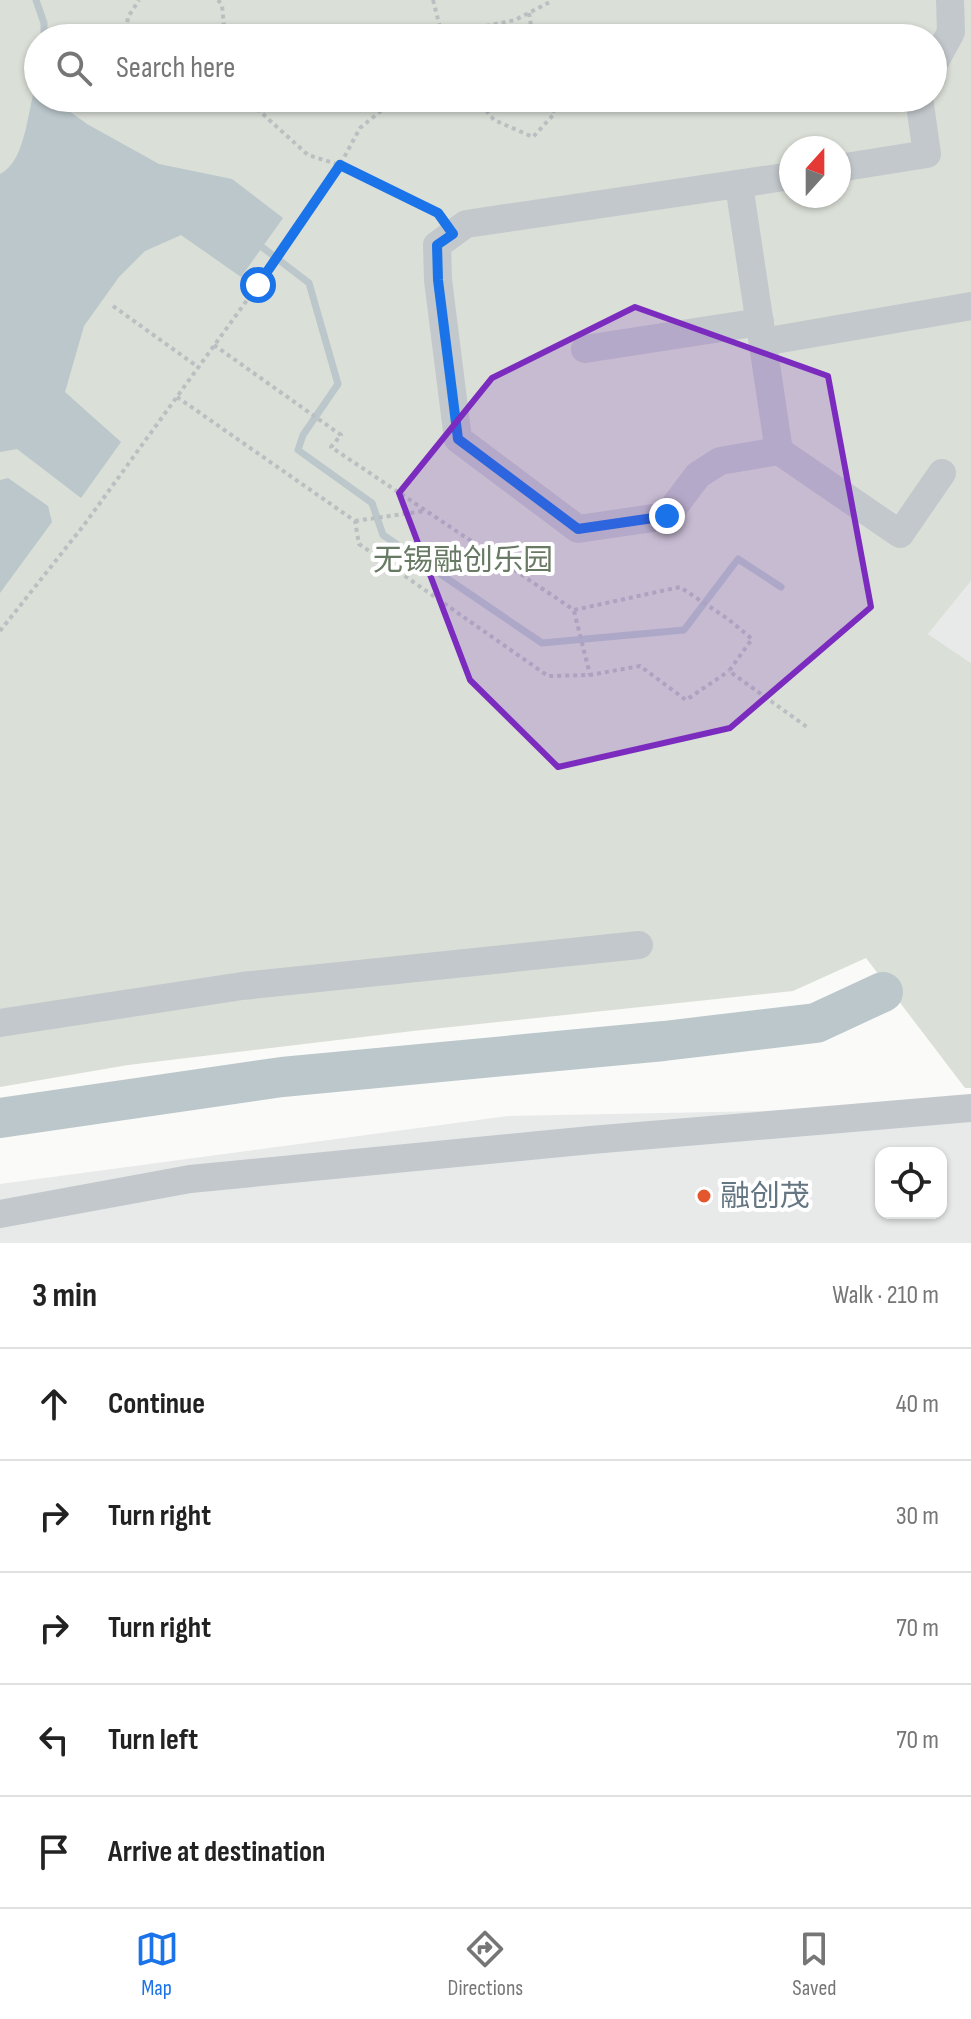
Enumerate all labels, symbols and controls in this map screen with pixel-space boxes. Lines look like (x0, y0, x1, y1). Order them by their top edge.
search box (24, 24, 947, 112)
icon: search (52, 46, 96, 90)
text: Search here (116, 50, 235, 86)
north arrow (779, 136, 851, 208)
route start (240, 267, 276, 303)
route end (649, 498, 685, 534)
park label: 无锡融创乐园 (373, 543, 553, 579)
map controls (875, 1147, 947, 1219)
button: locate (875, 1147, 947, 1219)
place label: 融创茂 (720, 1179, 810, 1215)
marker: 融创茂 (695, 1187, 713, 1205)
text: 3 min (32, 1275, 97, 1316)
text: Walk · 210 m (832, 1280, 939, 1311)
icon: ahead (32, 1382, 76, 1426)
text: Continue (108, 1386, 205, 1422)
text: 40 m (896, 1389, 939, 1420)
icon: right (32, 1494, 76, 1538)
text: Turn right (108, 1498, 211, 1534)
text: 30 m (896, 1501, 939, 1532)
icon: right (32, 1606, 76, 1650)
text: Turn right (108, 1610, 211, 1646)
text: 70 m (896, 1613, 939, 1644)
icon: left (32, 1718, 76, 1762)
text: Turn left (108, 1722, 198, 1758)
text: 70 m (896, 1725, 939, 1756)
icon: arrive (32, 1830, 76, 1874)
text: Arrive at destination (108, 1834, 325, 1870)
tab: Map (135, 1927, 179, 2002)
tab: Directions (448, 1927, 523, 2002)
tab: Saved (792, 1927, 836, 2002)

